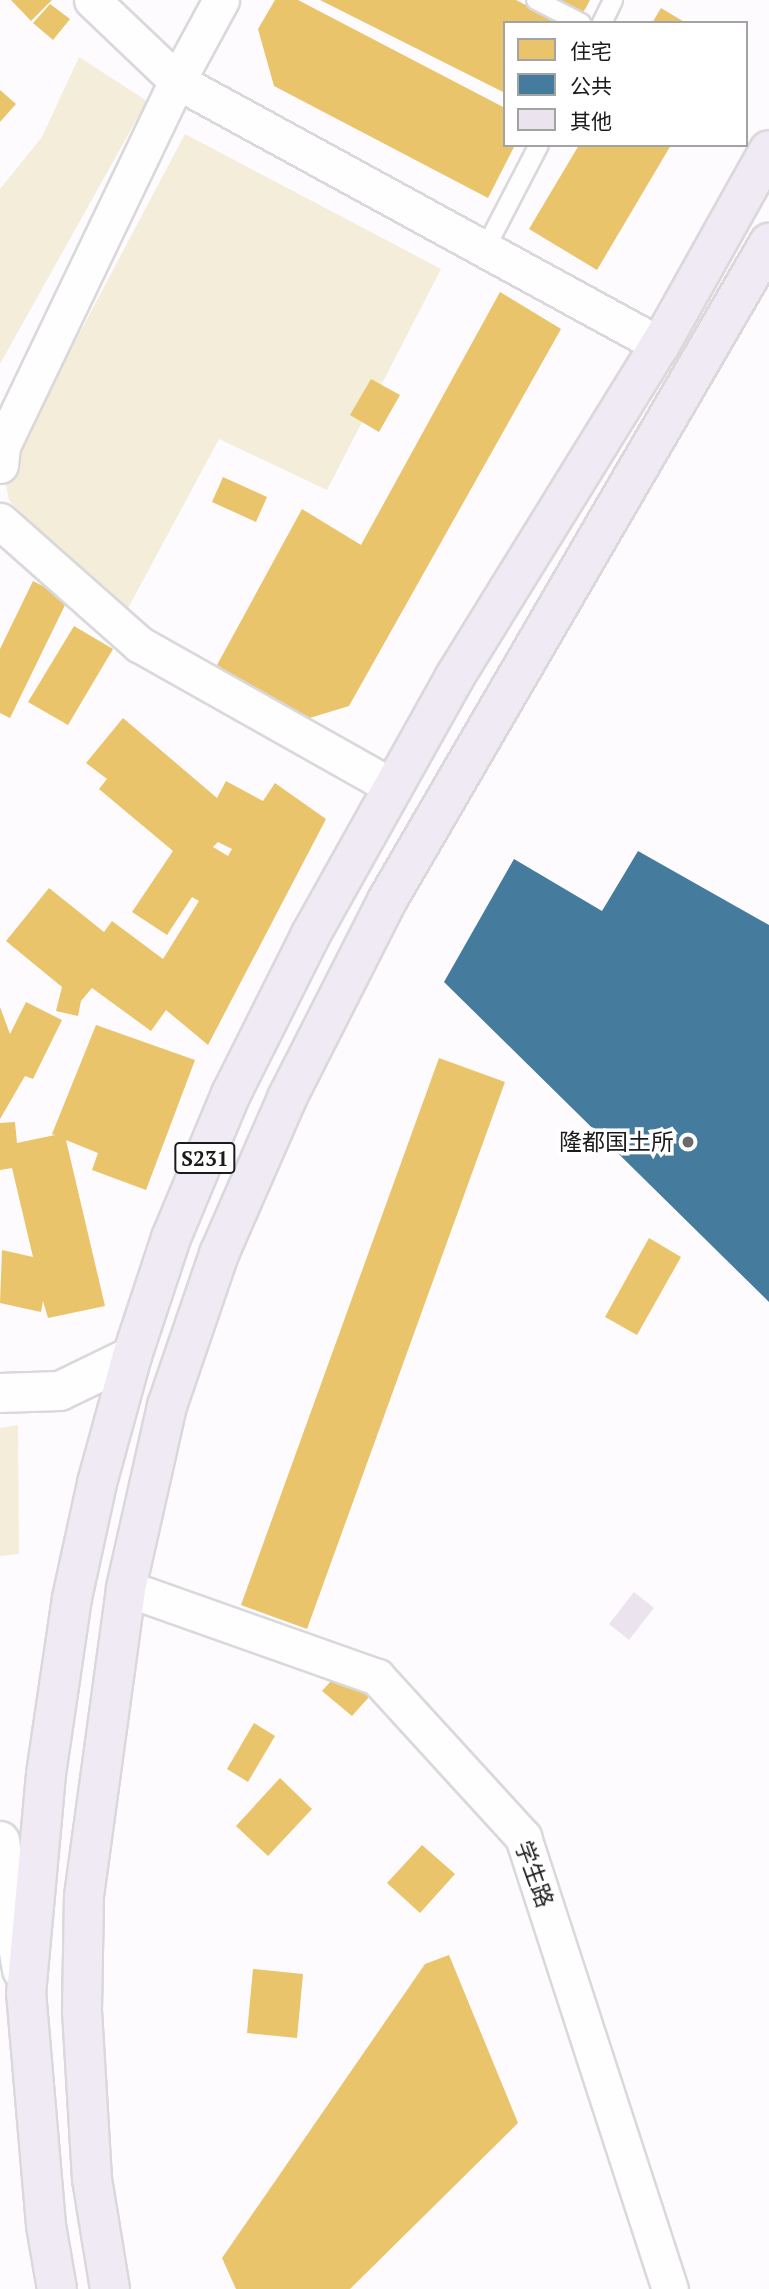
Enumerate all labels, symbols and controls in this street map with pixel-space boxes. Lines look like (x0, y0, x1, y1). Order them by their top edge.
legend (503, 21, 748, 147)
text: 住宅 (570, 37, 612, 65)
text: 公共 (570, 72, 612, 100)
text: 其他 (570, 107, 612, 135)
place label: 隆都国土所 (559, 1128, 674, 1156)
marker: 隆都国土所 (680, 1134, 696, 1150)
road number: S231 (174, 1140, 236, 1176)
street label: 学生路 (509, 1837, 559, 1911)

